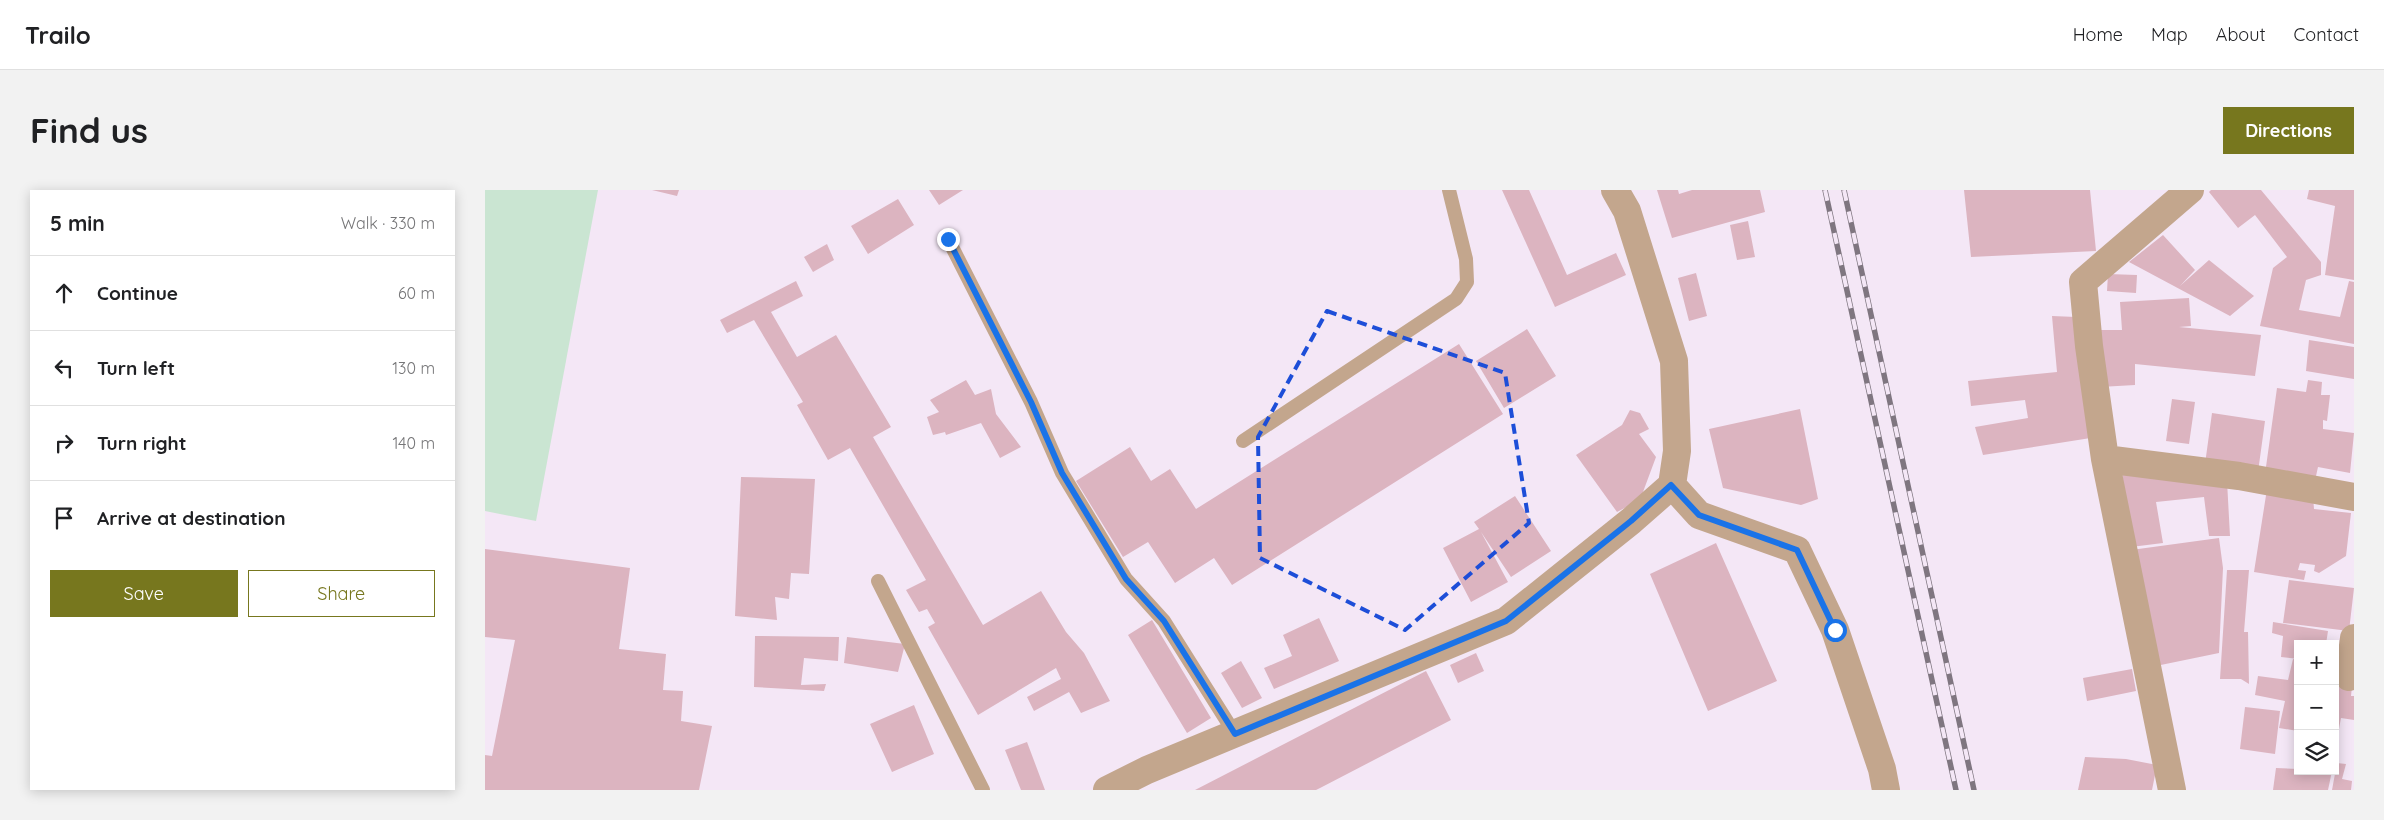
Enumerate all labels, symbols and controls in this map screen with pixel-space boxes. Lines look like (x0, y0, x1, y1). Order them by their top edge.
text: Trailo (25, 20, 91, 50)
text: Home (2073, 23, 2123, 46)
text: Map (2151, 23, 2188, 46)
text: About (2216, 23, 2266, 46)
text: Contact (2294, 23, 2359, 46)
button: Directions (2223, 107, 2354, 154)
text: Find us (30, 108, 148, 152)
text: 5 min (50, 210, 105, 236)
text: Walk · 330 m (341, 213, 435, 233)
route end (937, 228, 960, 251)
icon: ahead (50, 279, 78, 307)
text: Continue (97, 281, 178, 305)
text: 60 m (398, 283, 435, 303)
icon: left (50, 354, 78, 382)
text: Turn left (97, 356, 175, 380)
text: 130 m (392, 358, 435, 378)
icon: right (50, 429, 78, 457)
text: Turn right (97, 431, 186, 455)
text: 140 m (392, 433, 435, 453)
icon: arrive (50, 504, 78, 532)
text: Arrive at destination (97, 506, 286, 530)
button: Save (50, 570, 238, 617)
button: Share (248, 570, 435, 617)
route start (1824, 619, 1847, 642)
map controls (2294, 640, 2339, 775)
button: + (2294, 640, 2339, 685)
button: − (2294, 685, 2339, 730)
button: layers (2294, 730, 2339, 775)

